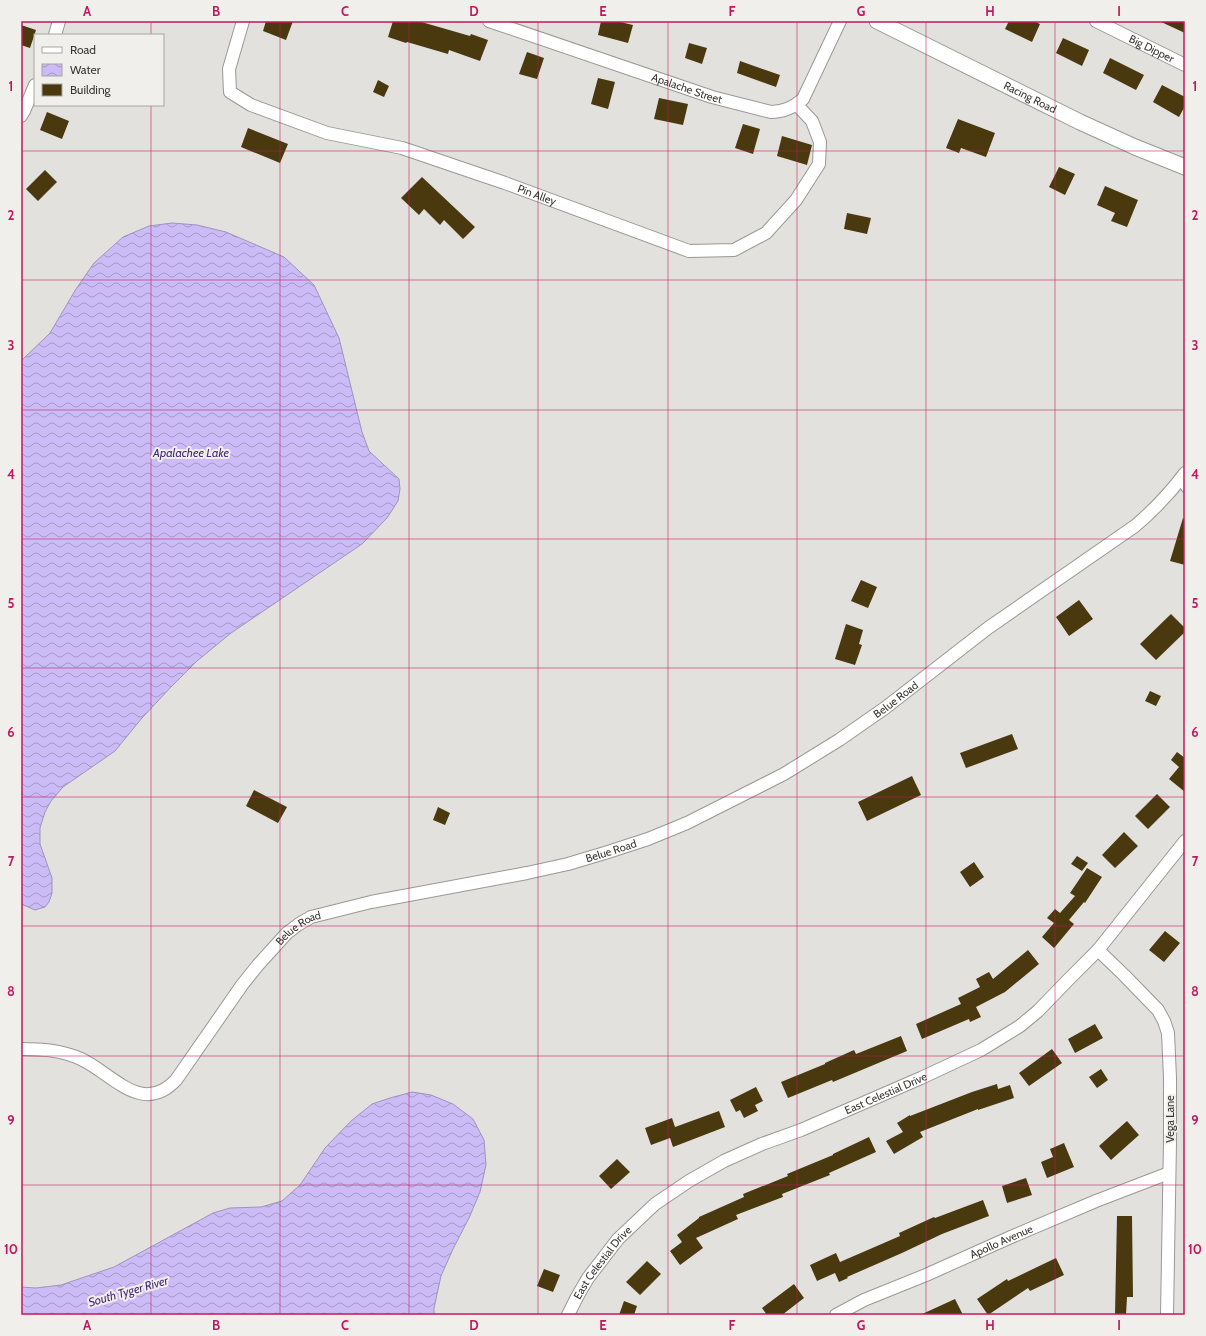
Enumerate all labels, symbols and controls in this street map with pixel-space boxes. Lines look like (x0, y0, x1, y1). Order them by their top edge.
text: A (83, 3, 92, 19)
text: B (212, 3, 220, 19)
text: C (341, 3, 349, 19)
text: D (469, 3, 479, 19)
text: E (599, 3, 607, 19)
text: F (729, 3, 736, 19)
text: G (857, 3, 866, 19)
text: H (985, 3, 995, 19)
text: I (1117, 3, 1121, 19)
street label: Big Dipper (1127, 31, 1177, 66)
legend (34, 34, 164, 106)
text: Road (70, 42, 96, 57)
text: Water (70, 62, 101, 77)
street label: Apalache Street (650, 70, 724, 106)
text: 1 (9, 78, 13, 94)
street label: Racing Road (1001, 78, 1059, 116)
text: 1 (1193, 78, 1197, 94)
text: Building (70, 82, 112, 97)
street label: Pin Alley (516, 181, 559, 208)
text: 2 (8, 207, 15, 223)
text: 2 (1192, 207, 1199, 223)
text: 3 (7, 337, 15, 353)
text: 3 (1191, 337, 1199, 353)
water label: Apalachee Lake (152, 445, 229, 460)
text: 4 (7, 466, 15, 482)
text: 4 (1191, 466, 1199, 482)
text: 5 (8, 595, 15, 611)
text: 5 (1192, 595, 1199, 611)
street label: Belue Road (871, 678, 921, 721)
text: 6 (7, 724, 15, 740)
text: 6 (1191, 724, 1199, 740)
street label: Belue Road (584, 836, 638, 865)
text: 7 (8, 853, 15, 869)
text: 7 (1192, 853, 1199, 869)
street label: Belue Road (272, 908, 322, 948)
text: 8 (7, 983, 15, 999)
text: 8 (1191, 983, 1199, 999)
street label: East Celestial Drive (842, 1069, 929, 1117)
street label: Vega Lane (1163, 1095, 1177, 1143)
text: 9 (7, 1112, 15, 1128)
text: 9 (1191, 1112, 1199, 1128)
street label: Apollo Avenue (967, 1221, 1035, 1262)
street label: East Celestial Drive (570, 1223, 635, 1302)
text: 10 (4, 1241, 18, 1257)
text: 10 (1188, 1241, 1202, 1257)
water label: South Tyger River (86, 1272, 171, 1310)
text: A (83, 1317, 92, 1333)
text: B (212, 1317, 220, 1333)
text: C (341, 1317, 349, 1333)
text: D (469, 1317, 479, 1333)
text: E (599, 1317, 607, 1333)
text: F (729, 1317, 736, 1333)
text: G (857, 1317, 866, 1333)
text: H (985, 1317, 995, 1333)
text: I (1117, 1317, 1121, 1333)

